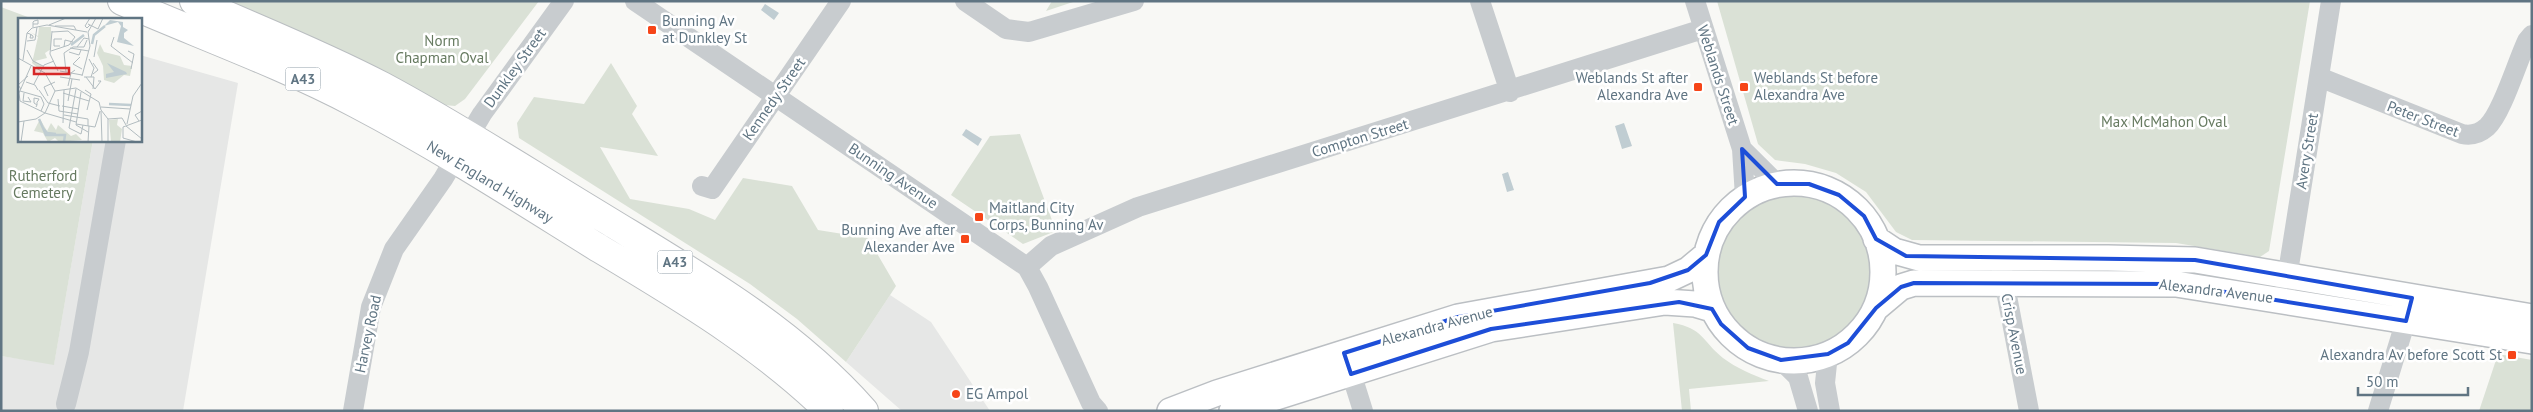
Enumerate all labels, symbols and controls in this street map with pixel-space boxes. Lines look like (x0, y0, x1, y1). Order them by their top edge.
place label: Bunning Av at Dunkley St (662, 11, 747, 47)
inset map (18, 18, 141, 141)
street label: Weblands Street (1693, 22, 1744, 127)
street label: Dunkley Street (479, 24, 550, 111)
marker: Bunning Av at Dunkley St (646, 24, 658, 36)
park label: Norm Chapman Oval (395, 31, 489, 67)
street label: Kennedy Street (738, 54, 809, 144)
road number: A43 (286, 68, 320, 90)
place label: Weblands St after Alexandra Ave (1575, 68, 1688, 104)
place label: Weblands St before Alexandra Ave (1754, 68, 1878, 104)
marker: Weblands St after Alexandra Ave (1692, 81, 1704, 93)
marker: Weblands St before Alexandra Ave (1738, 81, 1750, 93)
street label: Peter Street (2385, 96, 2462, 141)
park label: Max McMahon Oval (2101, 112, 2228, 131)
street label: Avery Street (2291, 112, 2322, 190)
street label: Compton Street (1309, 114, 1410, 161)
street label: New England Highway (423, 136, 557, 227)
street label: Bunning Avenue (845, 139, 942, 213)
park label: Rutherford Cemetery (9, 166, 77, 202)
place label: Maitland City Corps, Bunning Av (989, 198, 1104, 234)
marker: Maitland City Corps, Bunning Av (973, 211, 985, 223)
place label: Bunning Ave after Alexander Ave (841, 220, 955, 256)
marker: Bunning Ave after Alexander Ave (959, 233, 971, 245)
road number: A43 (658, 250, 692, 274)
street label: Alexandra Avenue (2158, 274, 2274, 307)
street label: Crisp Avenue (1997, 292, 2032, 376)
street label: Harvey Road (350, 293, 385, 375)
street label: Alexandra Avenue (1379, 301, 1495, 350)
place label: Alexandra Av before Scott St (2320, 345, 2502, 364)
marker: Alexandra Av before Scott St (2506, 349, 2518, 361)
scale bar (2358, 364, 2468, 396)
text: 50 m (2366, 372, 2399, 391)
place label: EG Ampol (966, 384, 1029, 403)
marker: EG Ampol (950, 388, 962, 400)

